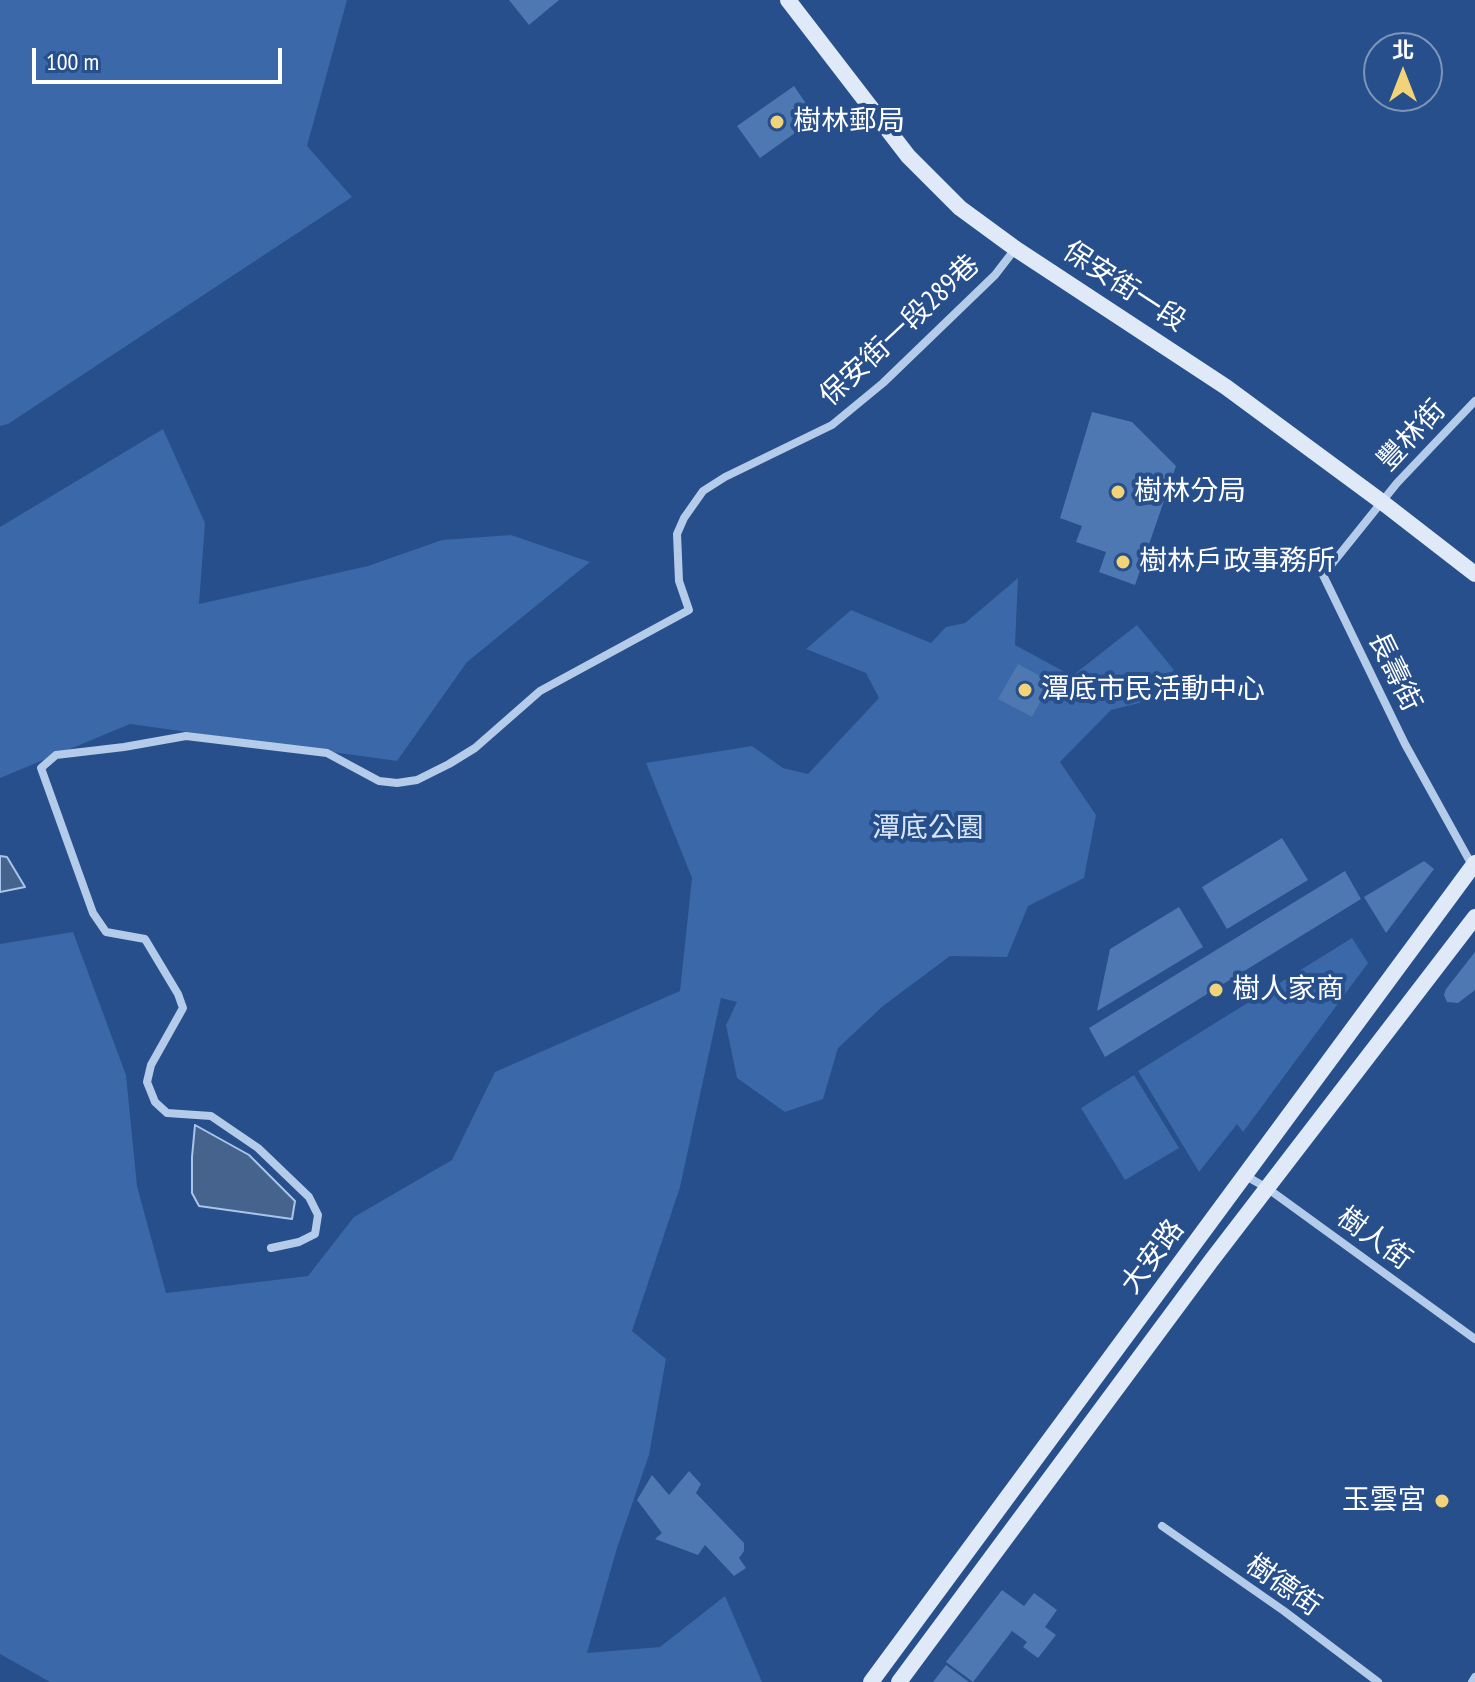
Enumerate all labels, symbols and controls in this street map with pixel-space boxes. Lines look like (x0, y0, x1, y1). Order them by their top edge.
scale bar (36, 32, 286, 82)
north arrow (1363, 32, 1443, 112)
text: 北 (1392, 36, 1414, 64)
text: 100 m (46, 46, 99, 77)
place label: 樹林郵局 (793, 105, 905, 139)
marker: 樹林郵局 (768, 113, 786, 131)
street label: 保安街一段 (1056, 235, 1192, 339)
street label: 保安街一段289巷 (813, 249, 987, 413)
street label: 豐林街 (1371, 394, 1453, 478)
place label: 樹林分局 (1134, 475, 1246, 509)
marker: 樹林分局 (1109, 483, 1127, 501)
place label: 樹林戶政事務所 (1139, 545, 1335, 579)
marker: 樹林戶政事務所 (1114, 553, 1132, 571)
street label: 長壽街 (1360, 627, 1428, 717)
place label: 潭底市民活動中心 (1041, 673, 1265, 707)
marker: 潭底市民活動中心 (1016, 681, 1034, 699)
park label: 潭底公園 (872, 812, 984, 846)
place label: 樹人家商 (1232, 973, 1344, 1007)
marker: 樹人家商 (1207, 981, 1225, 999)
street label: 樹人街 (1330, 1201, 1418, 1277)
street label: 大安路 (1114, 1213, 1192, 1301)
place label: 玉雲宮 (1342, 1484, 1426, 1518)
marker: 玉雲宮 (1433, 1492, 1451, 1510)
street label: 樹德街 (1239, 1548, 1327, 1624)

